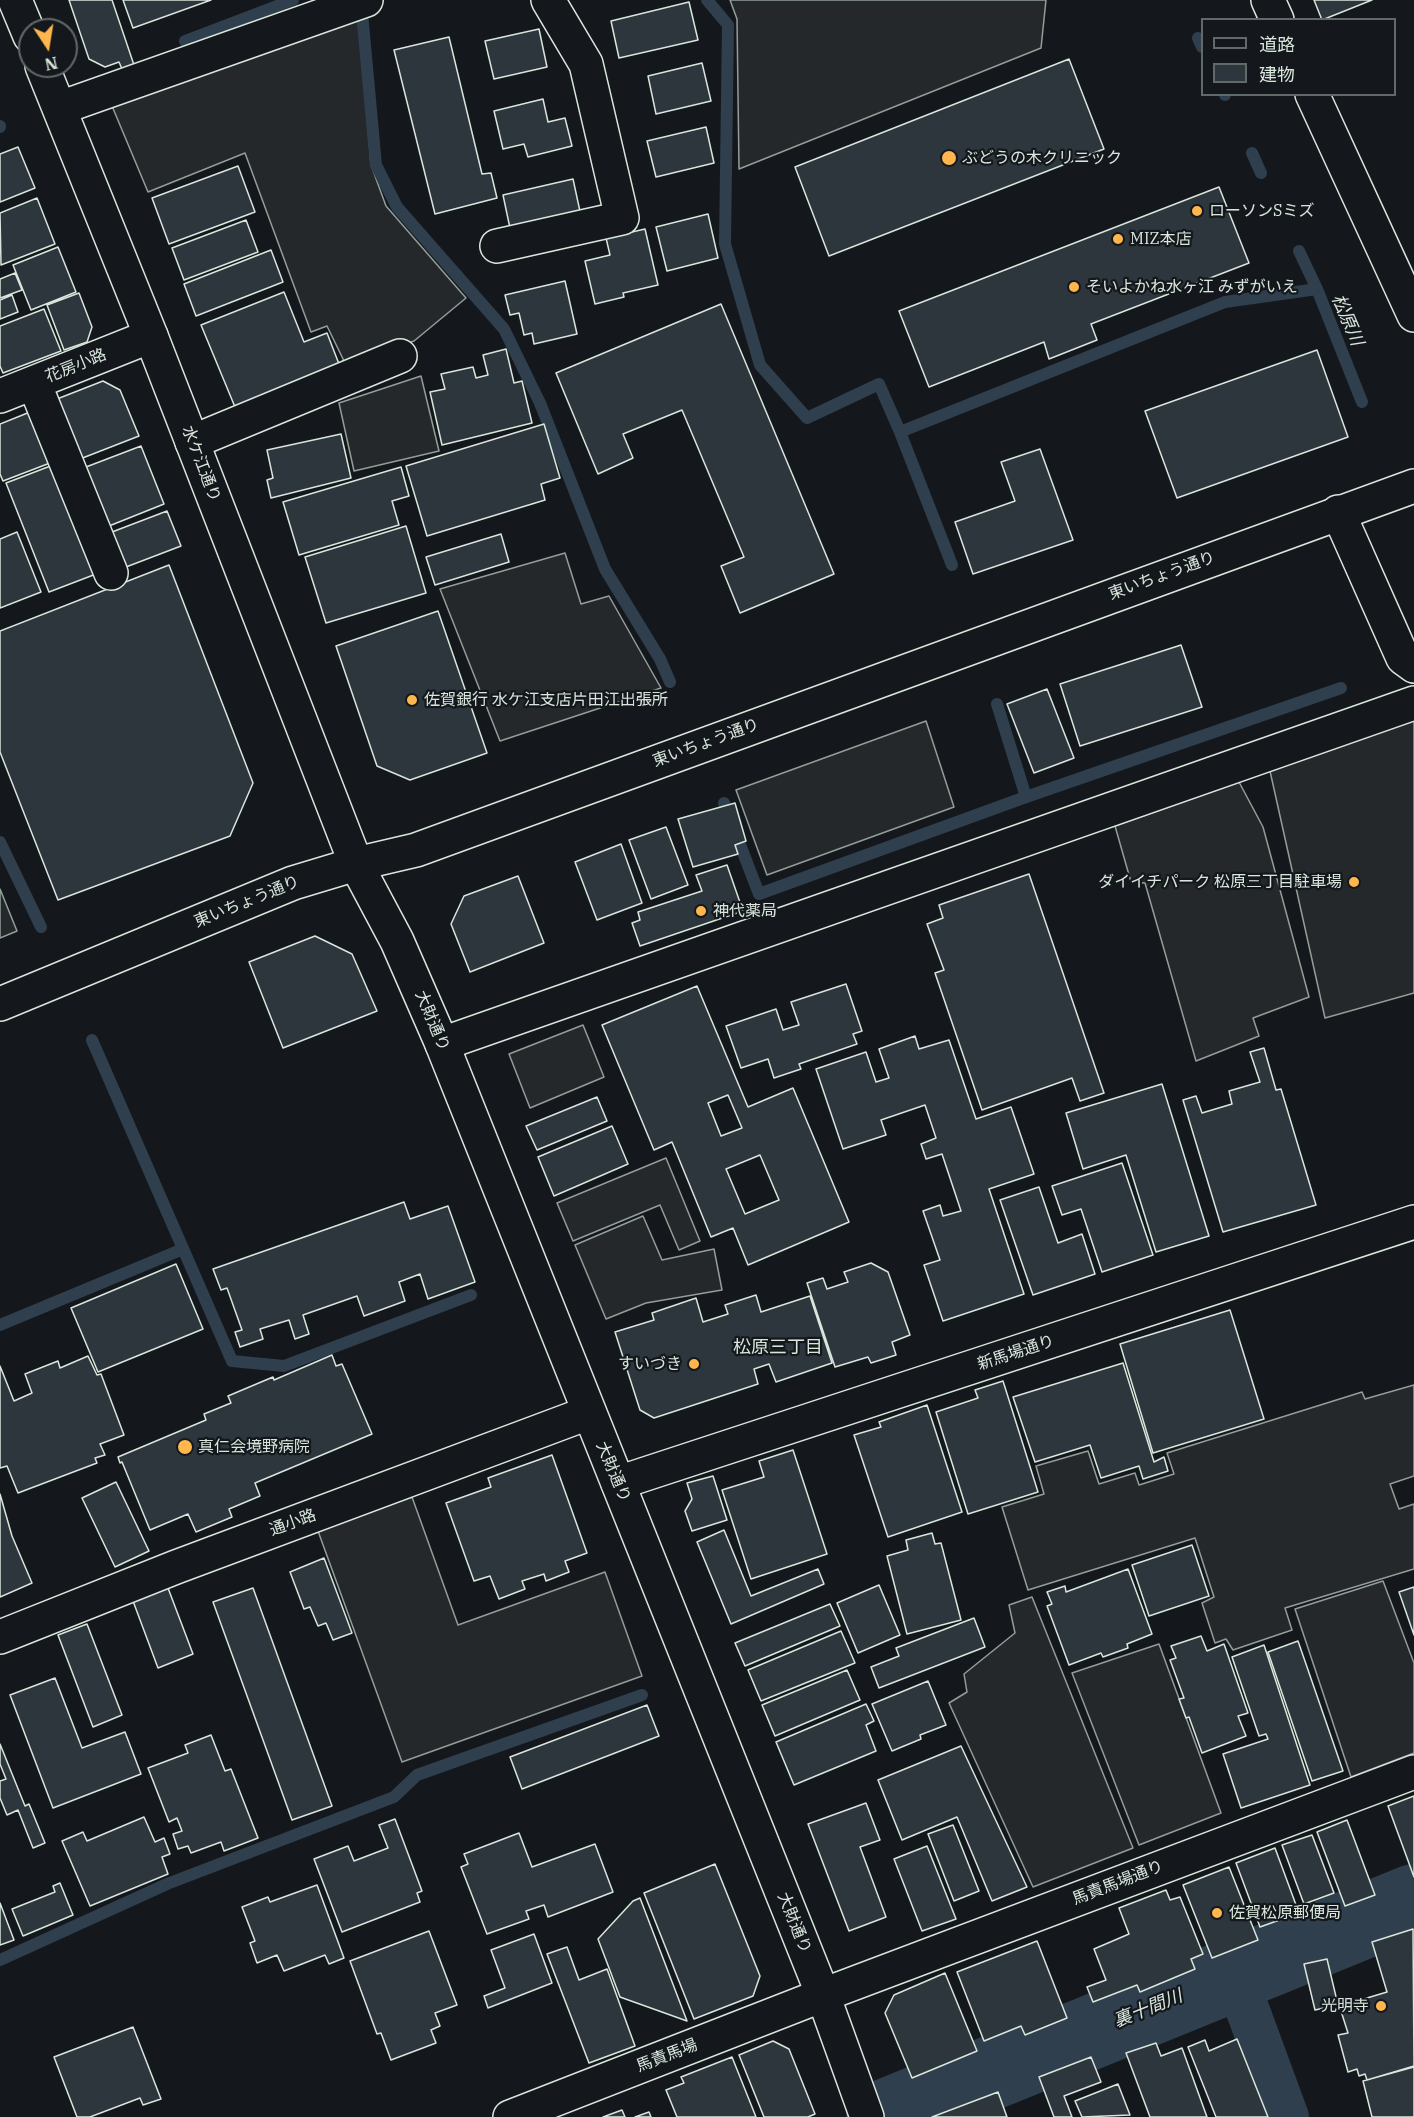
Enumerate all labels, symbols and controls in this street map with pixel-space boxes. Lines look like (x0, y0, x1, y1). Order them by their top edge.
north arrow (18, 18, 78, 78)
legend (1201, 18, 1396, 96)
text: 道路 (1259, 33, 1295, 56)
text: N (43, 53, 60, 75)
text: 建物 (1259, 63, 1295, 86)
place label: ぶどうの木クリニック (962, 148, 1122, 168)
marker: ぶどうの木クリニック (940, 149, 958, 167)
place label: ローソンSミズ (1209, 201, 1314, 221)
marker: ローソンSミズ (1190, 204, 1204, 218)
place label: MIZ本店 (1130, 229, 1192, 249)
marker: MIZ本店 (1111, 232, 1125, 246)
place label: そいよかね水ヶ江 みずがいえ (1086, 277, 1298, 297)
marker: そいよかね水ヶ江 みずがいえ (1067, 280, 1081, 294)
water label: 松原川 (1327, 291, 1367, 349)
street label: 花房小路 (43, 345, 109, 387)
street label: 水ケ江通り (178, 423, 224, 505)
street label: 東いちょう通り (1106, 548, 1218, 604)
place label: 佐賀銀行 水ケ江支店片田江出張所 (424, 690, 668, 710)
marker: 佐賀銀行 水ケ江支店片田江出張所 (405, 693, 419, 707)
street label: 東いちょう通り (650, 715, 762, 771)
street label: 東いちょう通り (191, 872, 303, 932)
place label: ダイイチパーク 松原三丁目駐車場 (1098, 872, 1342, 892)
marker: ダイイチパーク 松原三丁目駐車場 (1347, 875, 1361, 889)
place label: 神代薬局 (713, 901, 777, 921)
marker: 神代薬局 (694, 904, 708, 918)
street label: 大財通り (411, 988, 453, 1054)
street label: 新馬場通り (975, 1332, 1057, 1374)
district label: 松原三丁目 (733, 1337, 823, 1359)
place label: すいづき (618, 1354, 682, 1374)
marker: すいづき (687, 1357, 701, 1371)
place label: 真仁会境野病院 (198, 1437, 310, 1457)
marker: 真仁会境野病院 (176, 1438, 194, 1456)
street label: 大財通り (592, 1439, 634, 1505)
street label: 通小路 (267, 1506, 319, 1540)
street label: 馬責馬場通り (1070, 1857, 1166, 1909)
street label: 大財通り (773, 1890, 815, 1956)
place label: 佐賀松原郵便局 (1229, 1903, 1341, 1923)
marker: 佐賀松原郵便局 (1210, 1906, 1224, 1920)
water label: 裏十間川 (1111, 1986, 1185, 2032)
place label: 光明寺 (1321, 1996, 1369, 2016)
marker: 光明寺 (1374, 1999, 1388, 2013)
street label: 馬責馬場 (634, 2036, 700, 2076)

